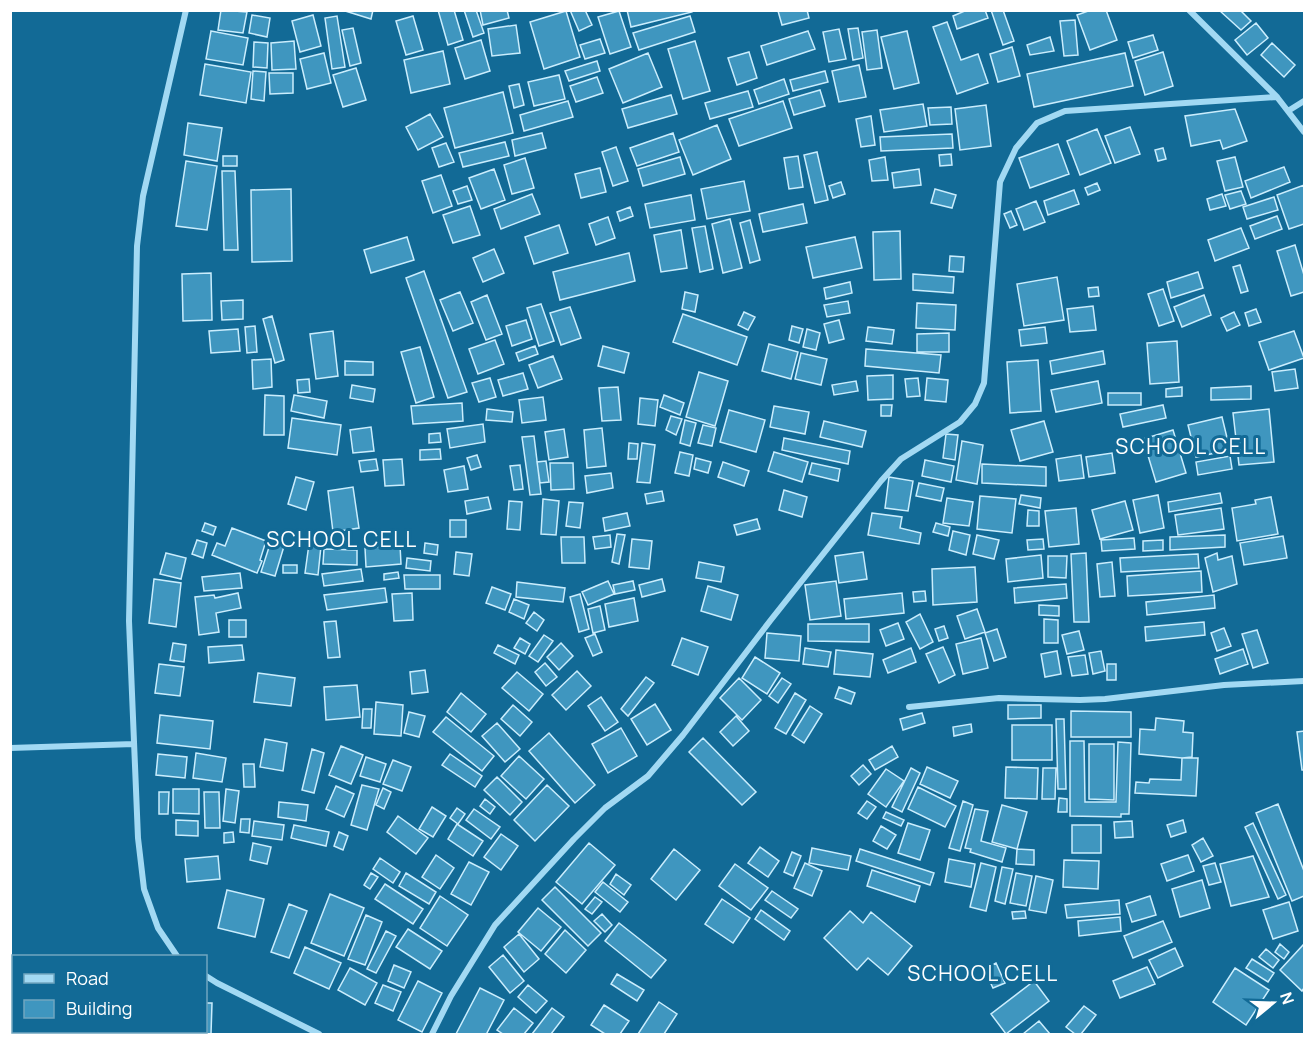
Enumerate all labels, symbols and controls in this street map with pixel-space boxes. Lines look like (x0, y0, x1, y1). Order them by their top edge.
district label: SCHOOL CELL (1115, 432, 1267, 460)
district label: SCHOOL CELL (266, 525, 418, 553)
legend (12, 955, 207, 1033)
district label: SCHOOL CELL (907, 959, 1059, 987)
text: Road (66, 966, 109, 990)
north arrow (1243, 973, 1303, 1033)
text: N (1275, 989, 1299, 1007)
text: Building (66, 996, 132, 1020)

